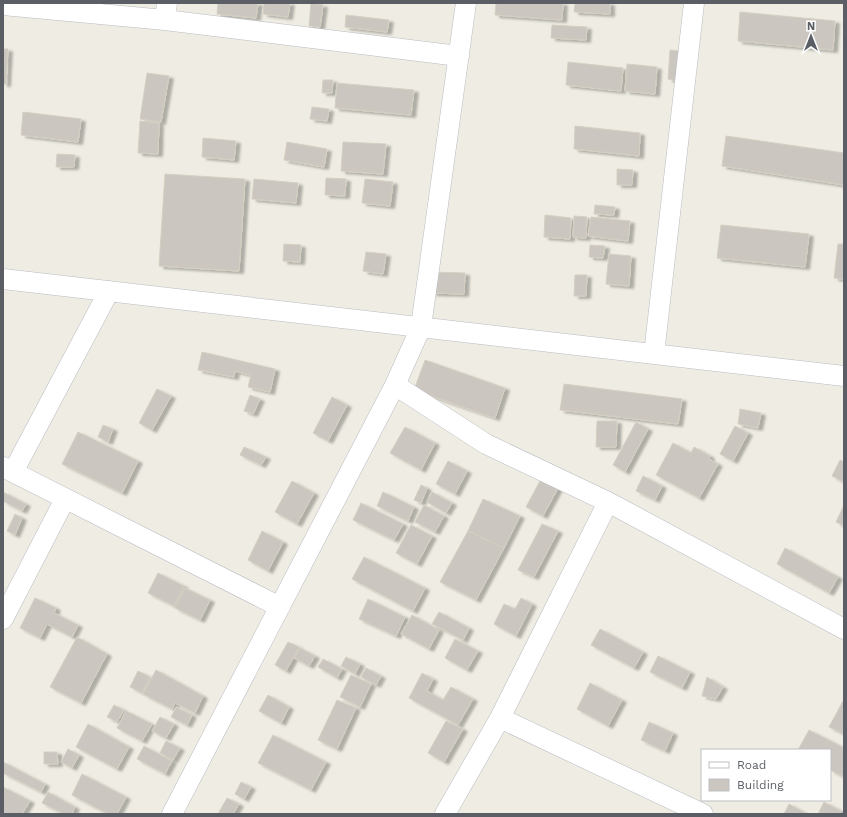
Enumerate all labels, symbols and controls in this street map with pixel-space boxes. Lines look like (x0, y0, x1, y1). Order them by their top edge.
north arrow (791, 16, 831, 56)
text: N (807, 20, 815, 33)
legend (701, 749, 831, 801)
text: Road (737, 758, 766, 772)
text: Building (737, 778, 784, 792)

